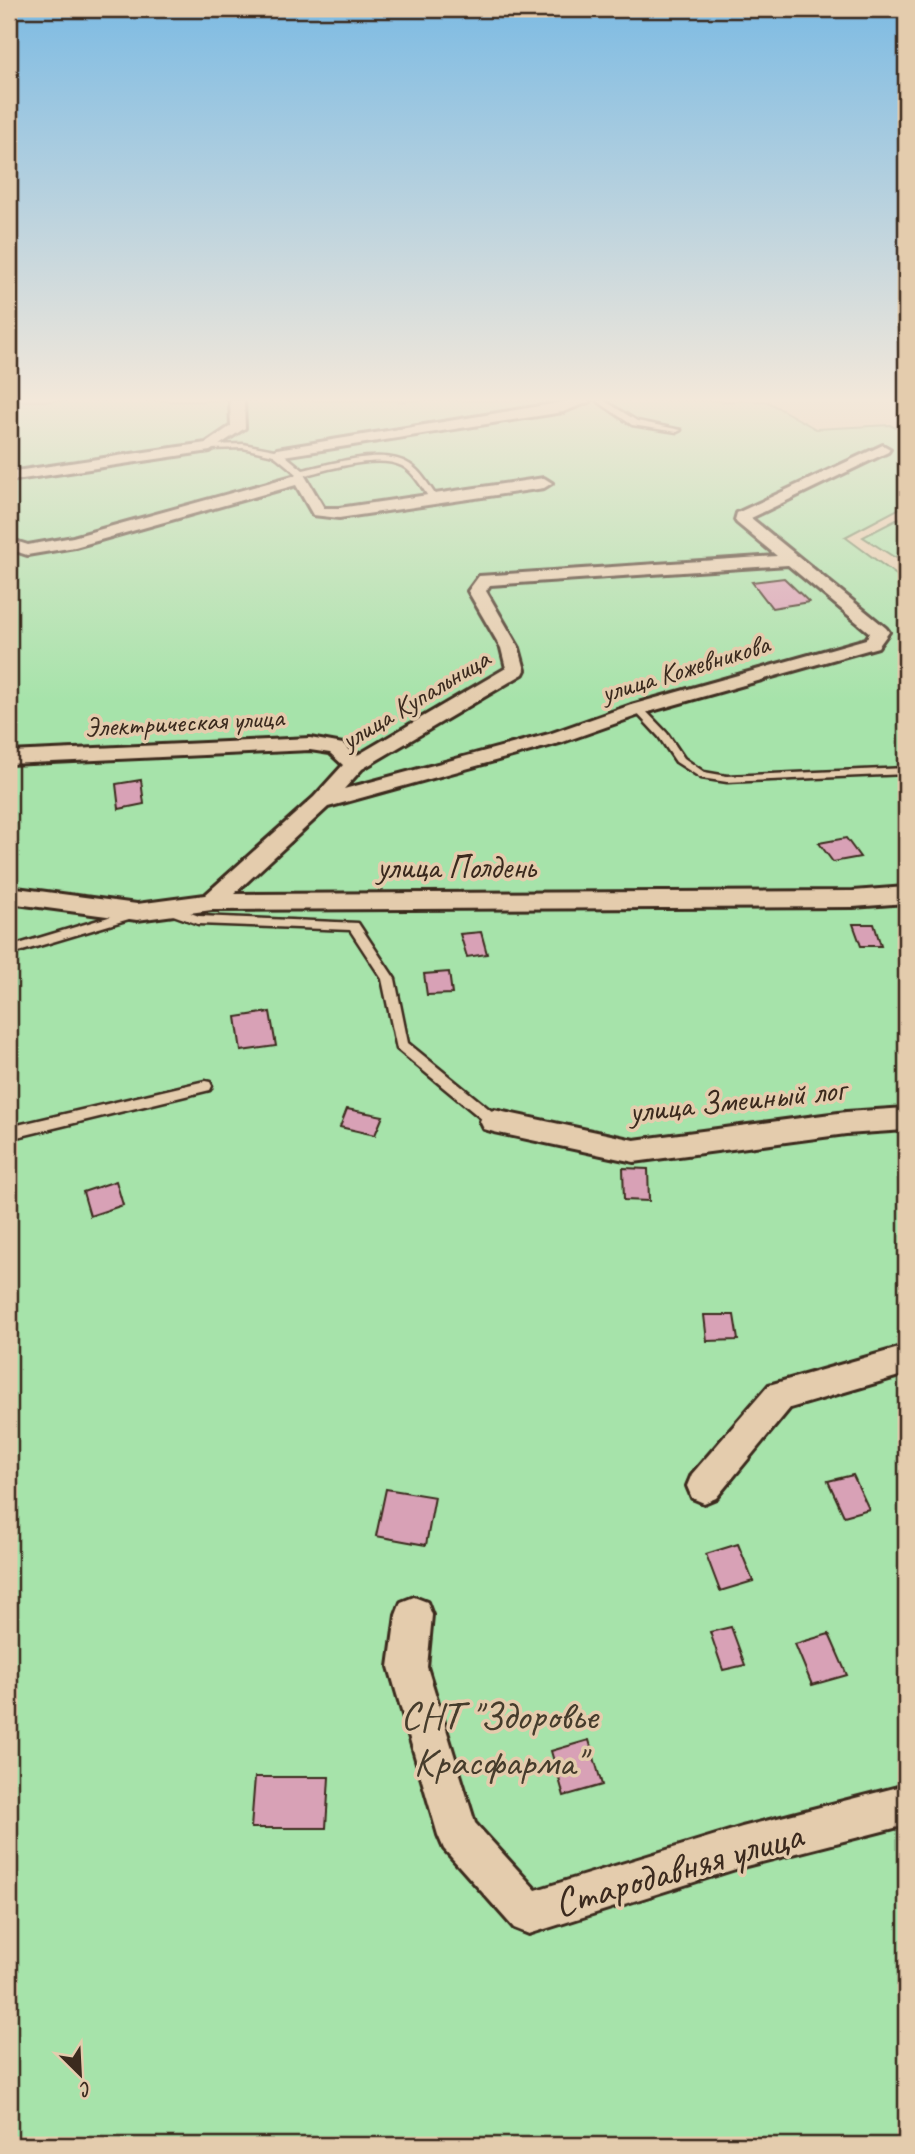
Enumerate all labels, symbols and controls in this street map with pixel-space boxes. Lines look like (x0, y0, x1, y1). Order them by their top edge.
street label: улица Кожевникова (595, 625, 775, 711)
street label: улица Купальница (332, 640, 497, 758)
street label: Электрическая улица (83, 699, 286, 745)
street label: улица Полдень (375, 846, 537, 888)
street label: улица Змеиный лог (625, 1067, 852, 1132)
park label: СНТ "Здоровье Красфарма" (401, 1691, 600, 1787)
street label: Стародавняя улица (548, 1809, 811, 1928)
north arrow (46, 2038, 116, 2108)
text: С (75, 2076, 96, 2103)

